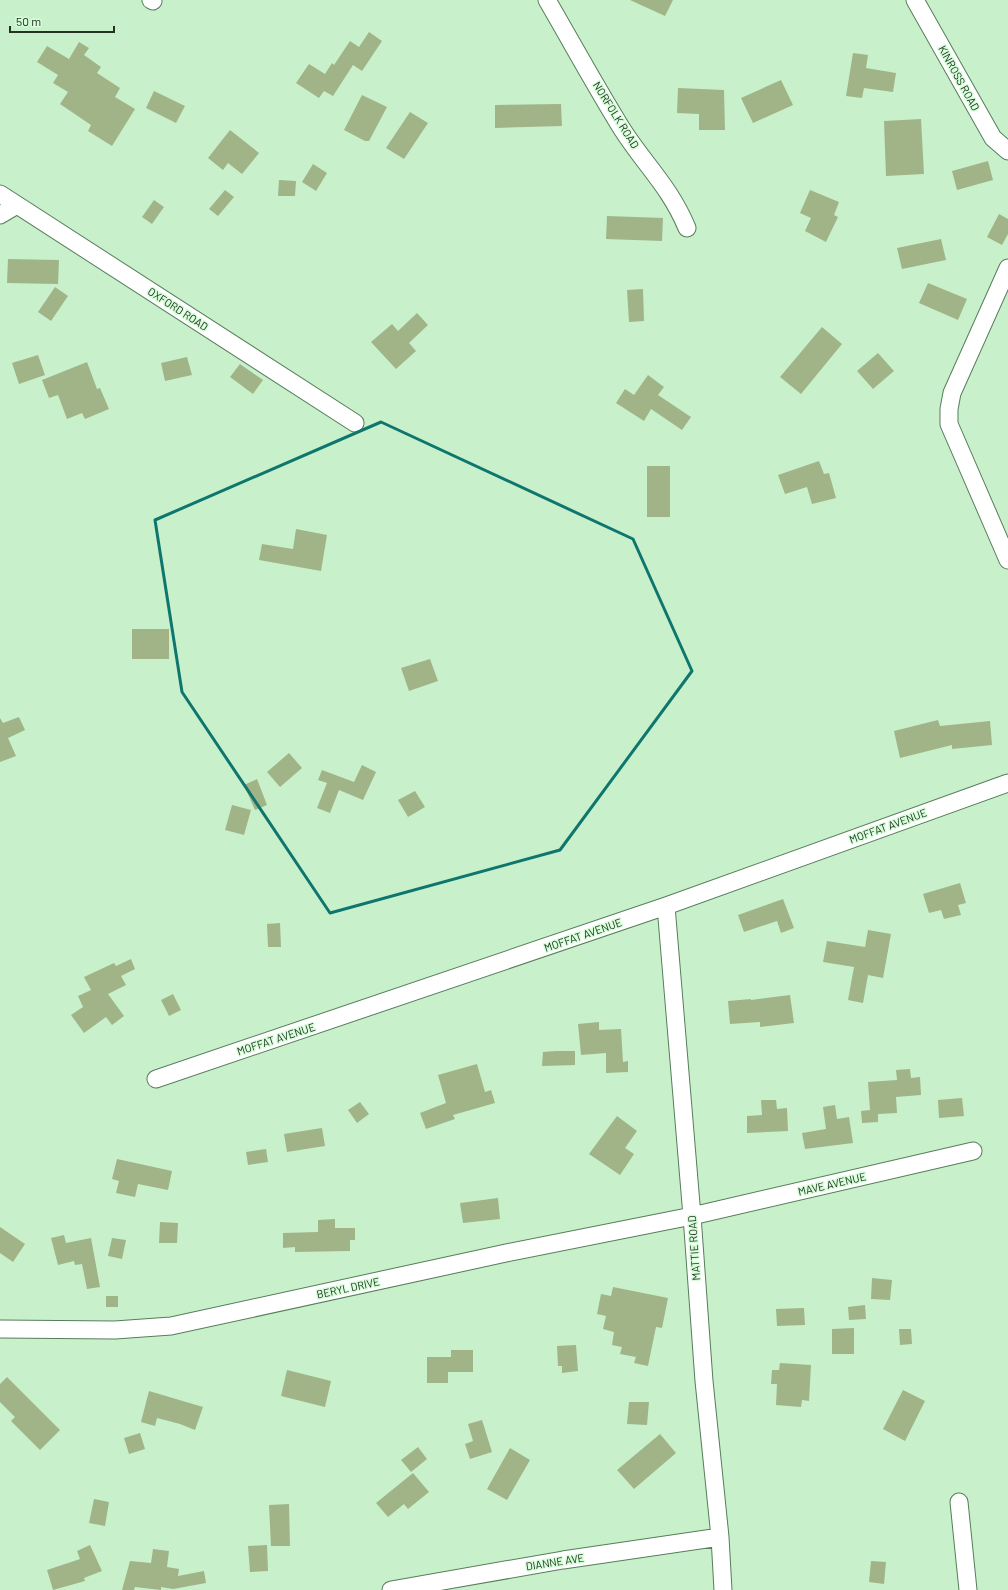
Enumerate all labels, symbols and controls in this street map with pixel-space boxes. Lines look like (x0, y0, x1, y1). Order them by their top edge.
scale bar (10, 8, 114, 34)
text: 50 m (16, 14, 41, 28)
street label: KINROSS ROAD (936, 43, 983, 113)
street label: NORFOLK ROAD (591, 79, 642, 151)
street label: OXFORD ROAD (146, 284, 211, 333)
street label: MOFFAT AVENUE (847, 805, 929, 846)
street label: MOFFAT AVENUE (542, 915, 624, 954)
street label: MOFFAT AVENUE (235, 1020, 317, 1057)
street label: MAVE AVENUE (797, 1169, 868, 1198)
street label: MATTIE ROAD (685, 1215, 702, 1281)
street label: BERYL DRIVE (315, 1274, 381, 1301)
street label: DIANNE AVE (525, 1550, 585, 1573)

